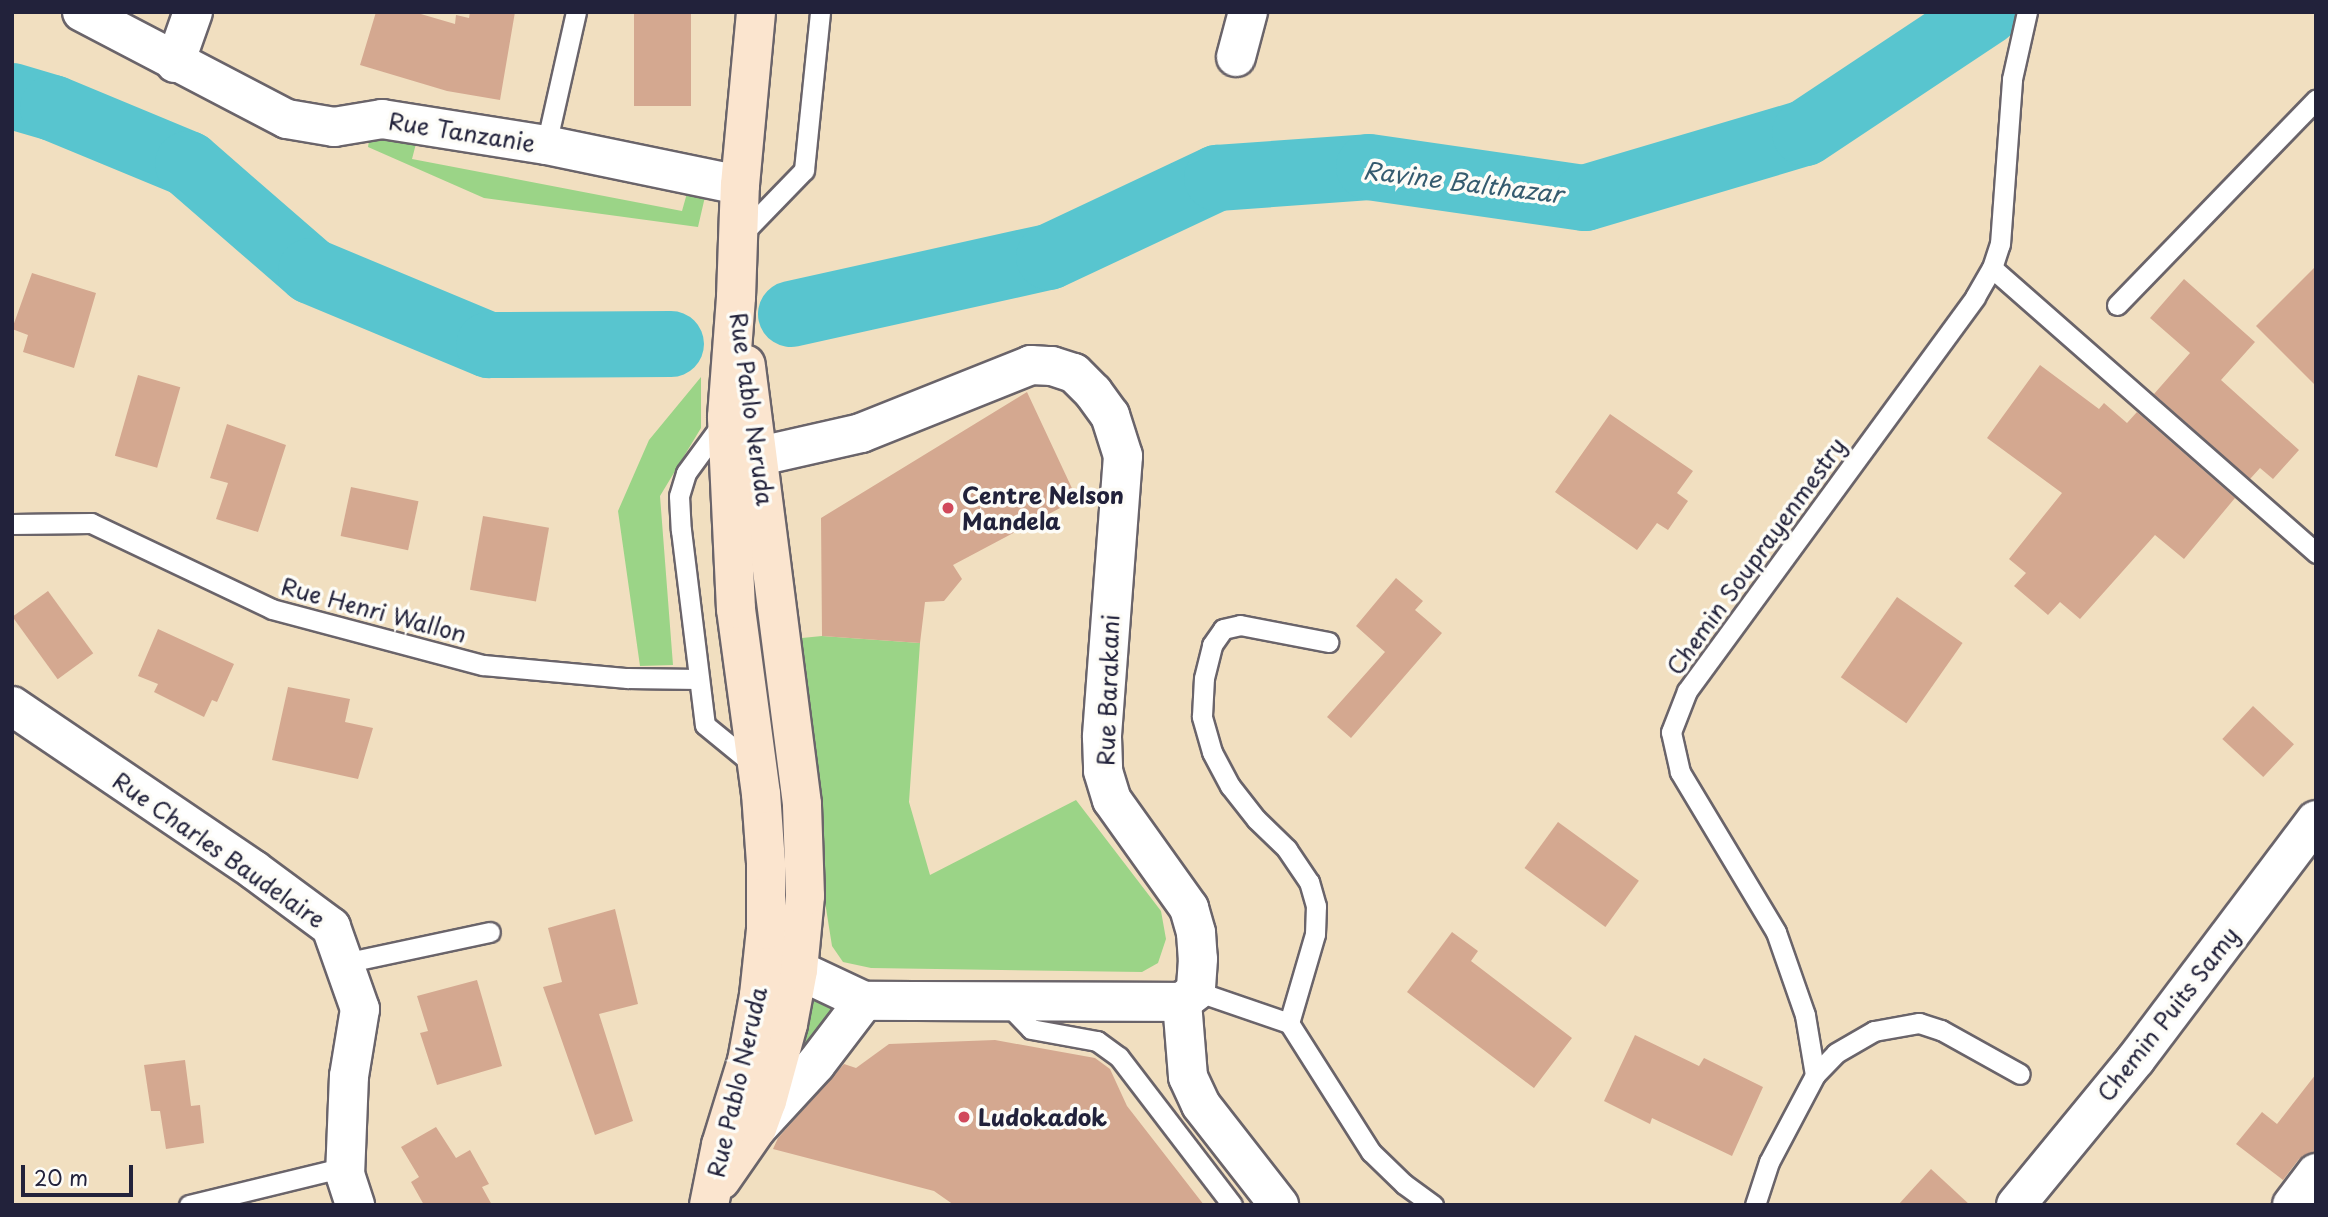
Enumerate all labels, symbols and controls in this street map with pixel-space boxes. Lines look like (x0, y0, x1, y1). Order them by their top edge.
street label: Rue Tanzanie (386, 107, 538, 157)
water label: Ravine Balthazar (1362, 156, 1564, 208)
street label: Rue Pablo Neruda (725, 309, 779, 509)
street label: Chemin Souprayenmestry (1660, 432, 1852, 680)
place label: Centre Nelson Mandela (962, 481, 1124, 535)
marker: Centre Nelson Mandela (940, 500, 956, 516)
street label: Rue Henri Wallon (276, 571, 472, 649)
street label: Rue Barakani (1092, 613, 1124, 767)
street label: Rue Charles Baudelaire (106, 765, 332, 935)
street label: Chemin Puits Samy (2091, 921, 2245, 1107)
street label: Rue Pablo Neruda (701, 982, 773, 1182)
place label: Ludokadok (978, 1103, 1107, 1131)
marker: Ludokadok (956, 1109, 972, 1125)
scale bar (24, 1150, 136, 1194)
text: 20 m (34, 1161, 88, 1193)

